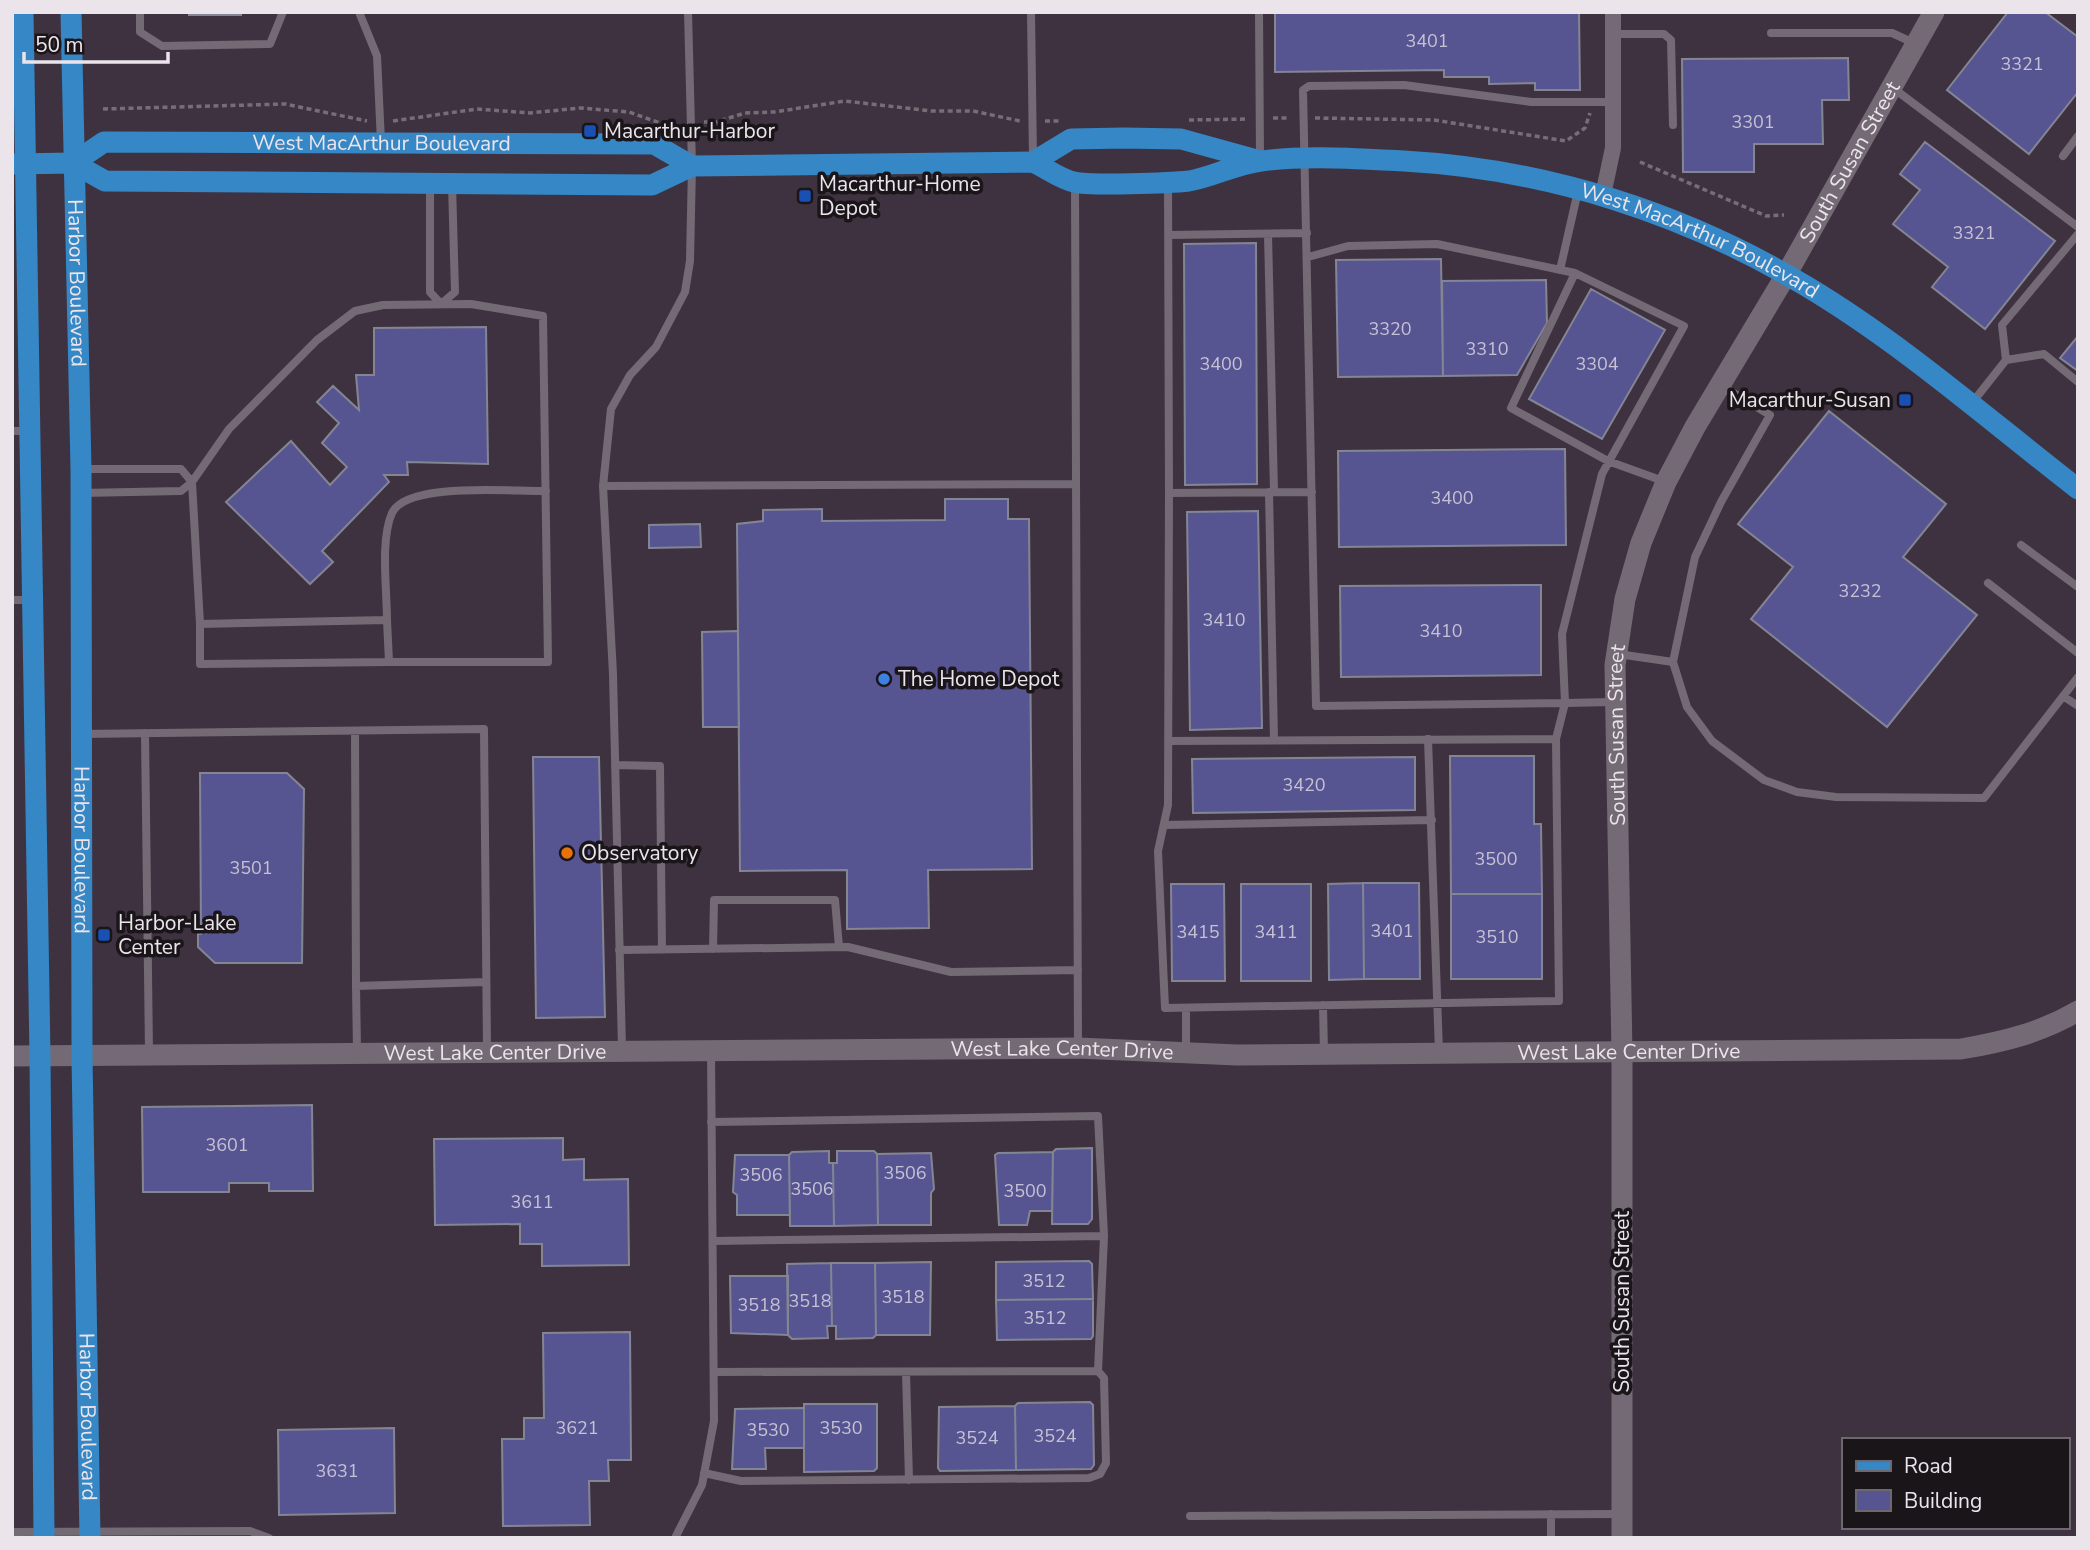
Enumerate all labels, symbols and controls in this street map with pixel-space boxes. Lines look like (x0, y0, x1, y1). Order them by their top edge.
scale bar (24, 21, 168, 65)
house number: 3401 (1405, 29, 1449, 53)
text: 50 m (35, 31, 84, 59)
house number: 3321 (2000, 52, 2044, 76)
street label: South Susan Street (1793, 75, 1907, 248)
house number: 3301 (1731, 110, 1775, 134)
place label: Macarthur-Harbor (604, 117, 775, 145)
marker: Macarthur-Harbor (582, 123, 598, 139)
street label: West MacArthur Boulevard (252, 129, 511, 157)
place label: Macarthur-Home Depot (819, 170, 981, 222)
street label: West MacArthur Boulevard (1577, 176, 1824, 305)
marker: Macarthur-Home Depot (797, 188, 813, 204)
street label: Harbor Boulevard (61, 199, 93, 367)
house number: 3321 (1952, 221, 1996, 245)
house number: 3320 (1368, 317, 1412, 341)
house number: 3310 (1465, 337, 1509, 361)
house number: 3400 (1199, 352, 1243, 376)
house number: 3304 (1575, 352, 1619, 376)
place label: Macarthur-Susan (1729, 386, 1891, 414)
marker: Macarthur-Susan (1897, 392, 1913, 408)
house number: 3400 (1430, 486, 1474, 510)
house number: 3232 (1838, 579, 1882, 603)
house number: 3410 (1202, 608, 1246, 632)
house number: 3410 (1419, 619, 1463, 643)
street label: South Susan Street (1601, 642, 1632, 826)
place label: The Home Depot (898, 665, 1060, 693)
marker: The Home Depot (876, 671, 892, 687)
street label: Harbor Boulevard (68, 766, 96, 934)
house number: 3420 (1282, 773, 1326, 797)
place label: Observatory (581, 839, 699, 867)
marker: Observatory (559, 845, 575, 861)
house number: 3500 (1474, 847, 1518, 871)
house number: 3501 (229, 856, 273, 880)
place label: Harbor-Lake Center (118, 909, 236, 961)
house number: 3401 (1370, 919, 1414, 943)
house number: 3415 (1176, 920, 1220, 944)
house number: 3411 (1254, 920, 1298, 944)
house number: 3510 (1475, 925, 1519, 949)
marker: Harbor-Lake Center (96, 927, 112, 943)
street label: West Lake Center Drive (950, 1034, 1174, 1066)
street label: West Lake Center Drive (1517, 1037, 1740, 1067)
street label: West Lake Center Drive (383, 1038, 607, 1067)
house number: 3601 (205, 1133, 249, 1157)
house number: 3506 (883, 1161, 927, 1185)
house number: 3506 (739, 1163, 783, 1187)
house number: 3506 (790, 1177, 834, 1201)
house number: 3500 (1003, 1179, 1047, 1203)
house number: 3611 (510, 1190, 554, 1214)
street label: South Susan Street (1608, 1211, 1636, 1393)
house number: 3512 (1022, 1269, 1066, 1293)
house number: 3518 (881, 1285, 925, 1309)
house number: 3518 (788, 1289, 832, 1313)
house number: 3518 (737, 1293, 781, 1317)
house number: 3512 (1023, 1306, 1067, 1330)
street label: Harbor Boulevard (73, 1333, 103, 1501)
house number: 3621 (555, 1416, 599, 1440)
house number: 3530 (819, 1416, 863, 1440)
house number: 3530 (746, 1418, 790, 1442)
house number: 3524 (1033, 1424, 1077, 1448)
house number: 3524 (955, 1426, 999, 1450)
legend (1842, 1438, 2069, 1529)
text: Road (1904, 1452, 1953, 1480)
house number: 3631 (315, 1459, 359, 1483)
text: Building (1904, 1487, 1982, 1515)

